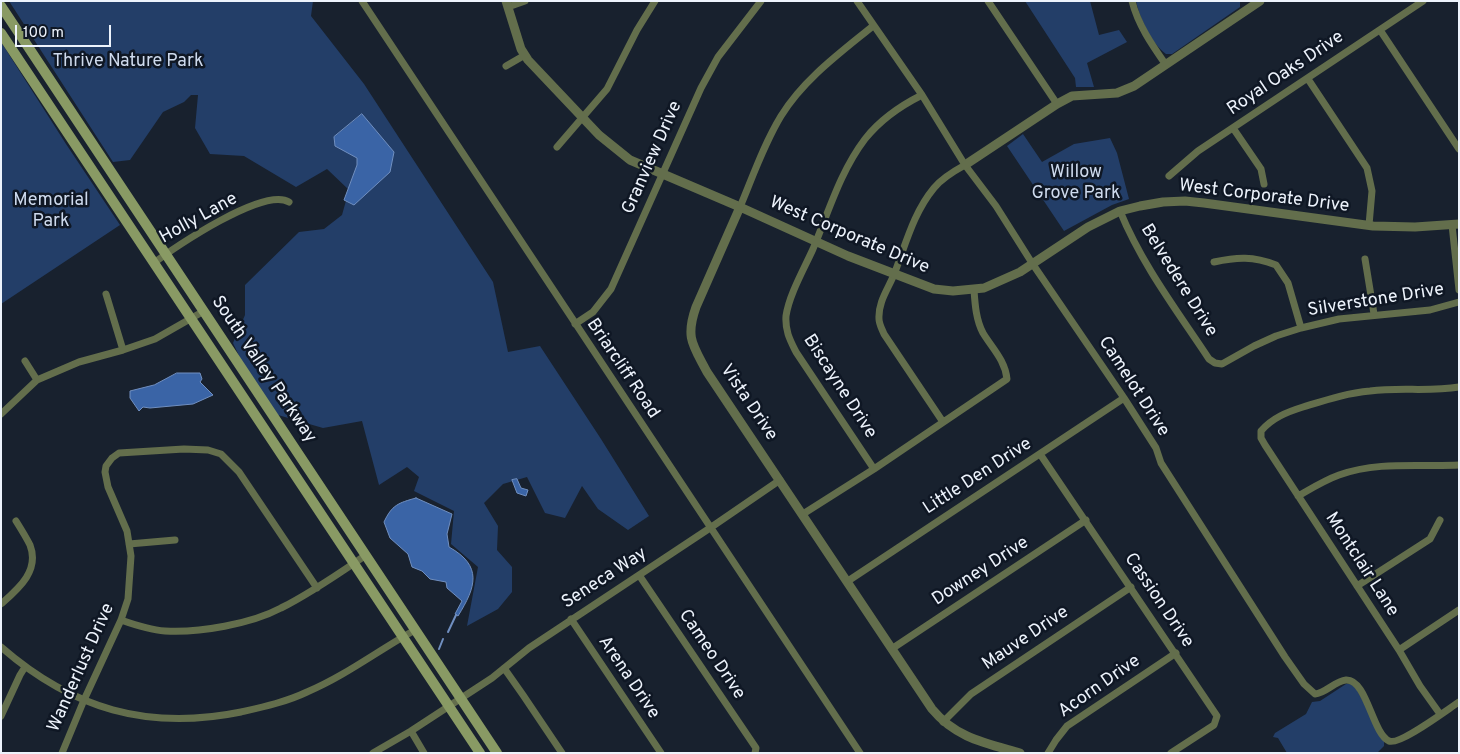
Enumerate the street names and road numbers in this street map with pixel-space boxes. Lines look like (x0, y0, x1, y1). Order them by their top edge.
street label: Royal Oaks Drive (1224, 27, 1348, 121)
street label: Granview Drive (618, 98, 688, 218)
street label: West Corporate Drive (1178, 176, 1350, 218)
street label: Holly Lane (156, 189, 242, 249)
street label: West Corporate Drive (766, 193, 932, 279)
street label: Belvedere Drive (1135, 221, 1221, 341)
street label: Silverstone Drive (1306, 280, 1446, 322)
street label: South Valley Parkway (206, 292, 320, 448)
street label: Briarcliff Road (581, 315, 663, 423)
street label: Biscayne Drive (797, 331, 881, 443)
street label: Camelot Drive (1093, 333, 1173, 441)
street label: Vista Drive (715, 361, 781, 445)
street label: Little Den Drive (920, 434, 1036, 520)
street label: Montclair Lane (1319, 509, 1403, 621)
street label: Downey Drive (929, 533, 1033, 611)
street label: Seneca Way (558, 544, 652, 614)
street label: Cassion Drive (1118, 550, 1198, 652)
street label: Wanderlust Drive (44, 600, 120, 736)
street label: Mauve Drive (979, 602, 1073, 676)
street label: Cameo Drive (673, 606, 749, 704)
street label: Arena Drive (592, 632, 664, 724)
street label: Acorn Drive (1055, 651, 1145, 723)

